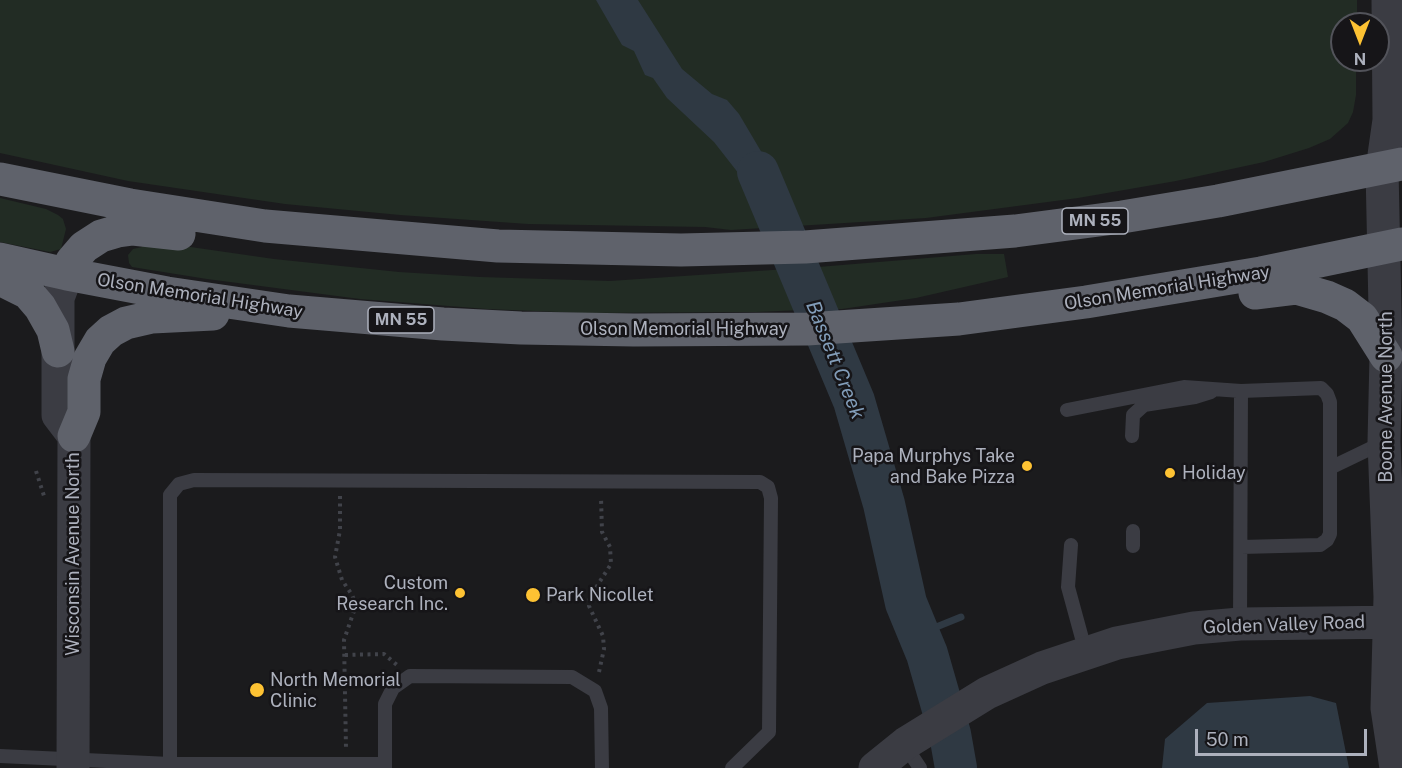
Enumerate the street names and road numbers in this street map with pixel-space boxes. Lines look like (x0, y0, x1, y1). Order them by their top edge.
road number: MN 55 (1062, 208, 1128, 234)
street label: Olson Memorial Highway (1063, 261, 1271, 315)
street label: Olson Memorial Highway (96, 269, 304, 323)
road number: MN 55 (368, 307, 434, 333)
street label: Boone Avenue North (1375, 311, 1397, 483)
street label: Olson Memorial Highway (580, 318, 788, 340)
street label: Wisconsin Avenue North (62, 452, 84, 656)
street label: Golden Valley Road (1203, 611, 1365, 639)

